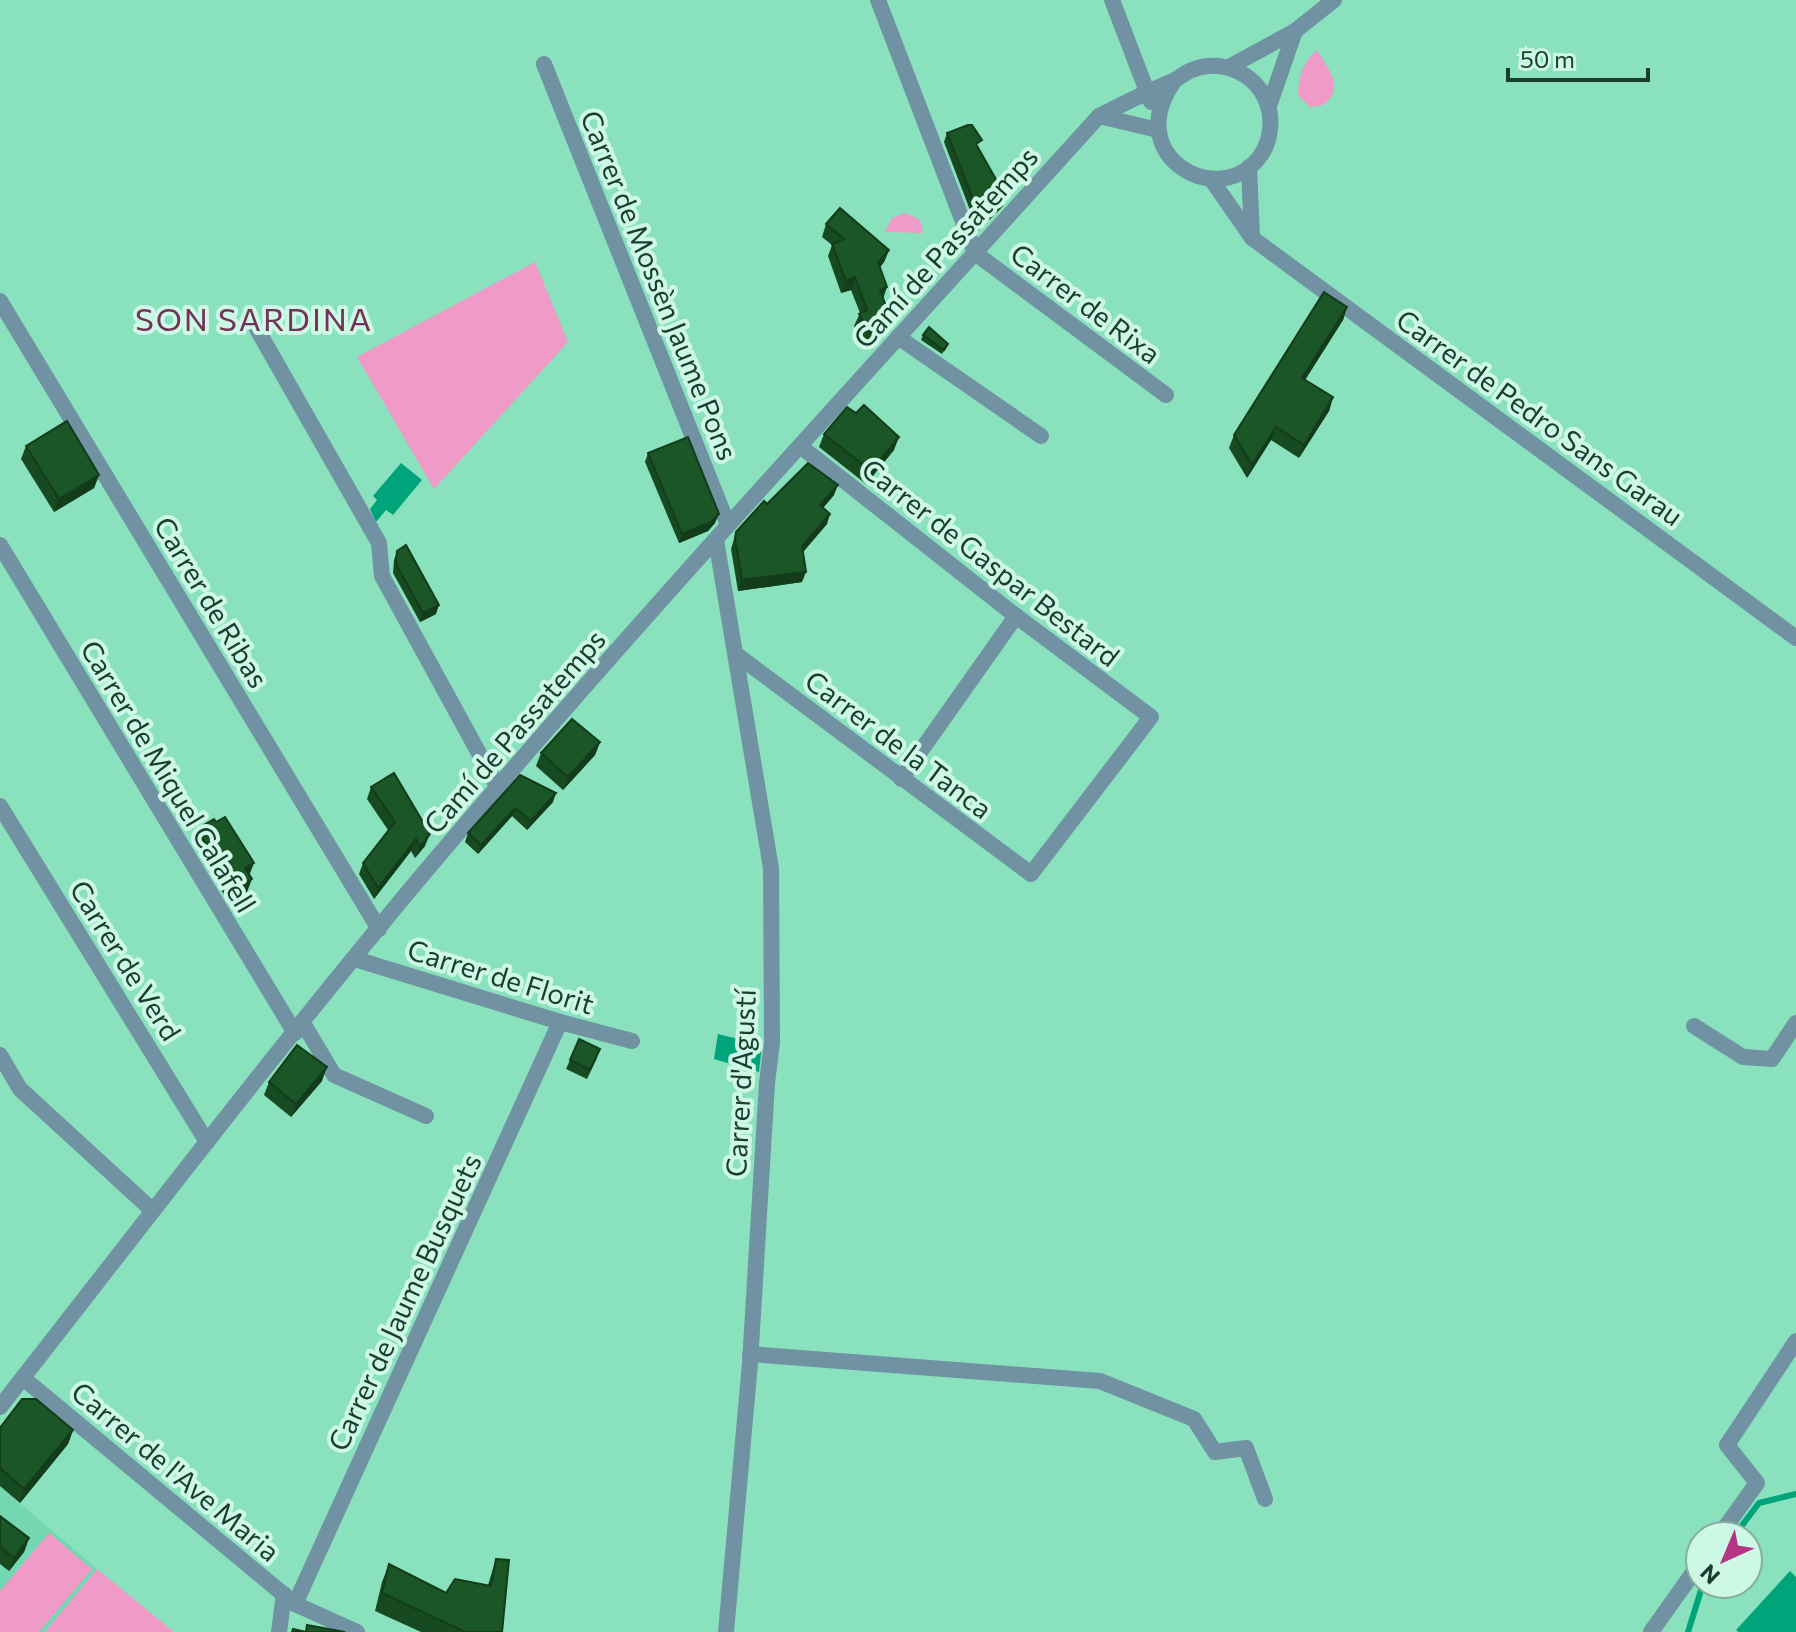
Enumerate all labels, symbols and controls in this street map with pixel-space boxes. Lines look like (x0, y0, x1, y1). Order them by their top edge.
scale bar (1508, 32, 1648, 82)
text: 50 m (1520, 44, 1575, 73)
street label: Carrer de Mossèn Jaume Pons (574, 105, 746, 465)
street label: Camí de Passatemps (846, 139, 1044, 355)
street label: Carrer de Rixa (1004, 236, 1168, 370)
district label: SON SARDINA (135, 298, 373, 338)
street label: Carrer de Pedro Sans Garau (1390, 302, 1690, 532)
street label: Carrer de Gaspar Bestard (855, 451, 1127, 673)
street label: Carrer de Ribas (148, 510, 276, 694)
street label: Camí de Passatemps (416, 622, 612, 840)
street label: Carrer de Miquel Calafell (74, 634, 264, 918)
street label: Carrer de la Tanca (799, 663, 999, 825)
street label: Carrer de Verd (63, 874, 189, 1046)
street label: Carrer de Florit (404, 932, 598, 1020)
street label: Carrer d'Agustí (718, 987, 762, 1178)
street label: Carrer de Jaume Busquets (320, 1148, 488, 1456)
street label: Carrer de l'Ave Maria (65, 1374, 287, 1568)
north arrow (1684, 1520, 1764, 1600)
text: N (1694, 1559, 1725, 1590)

